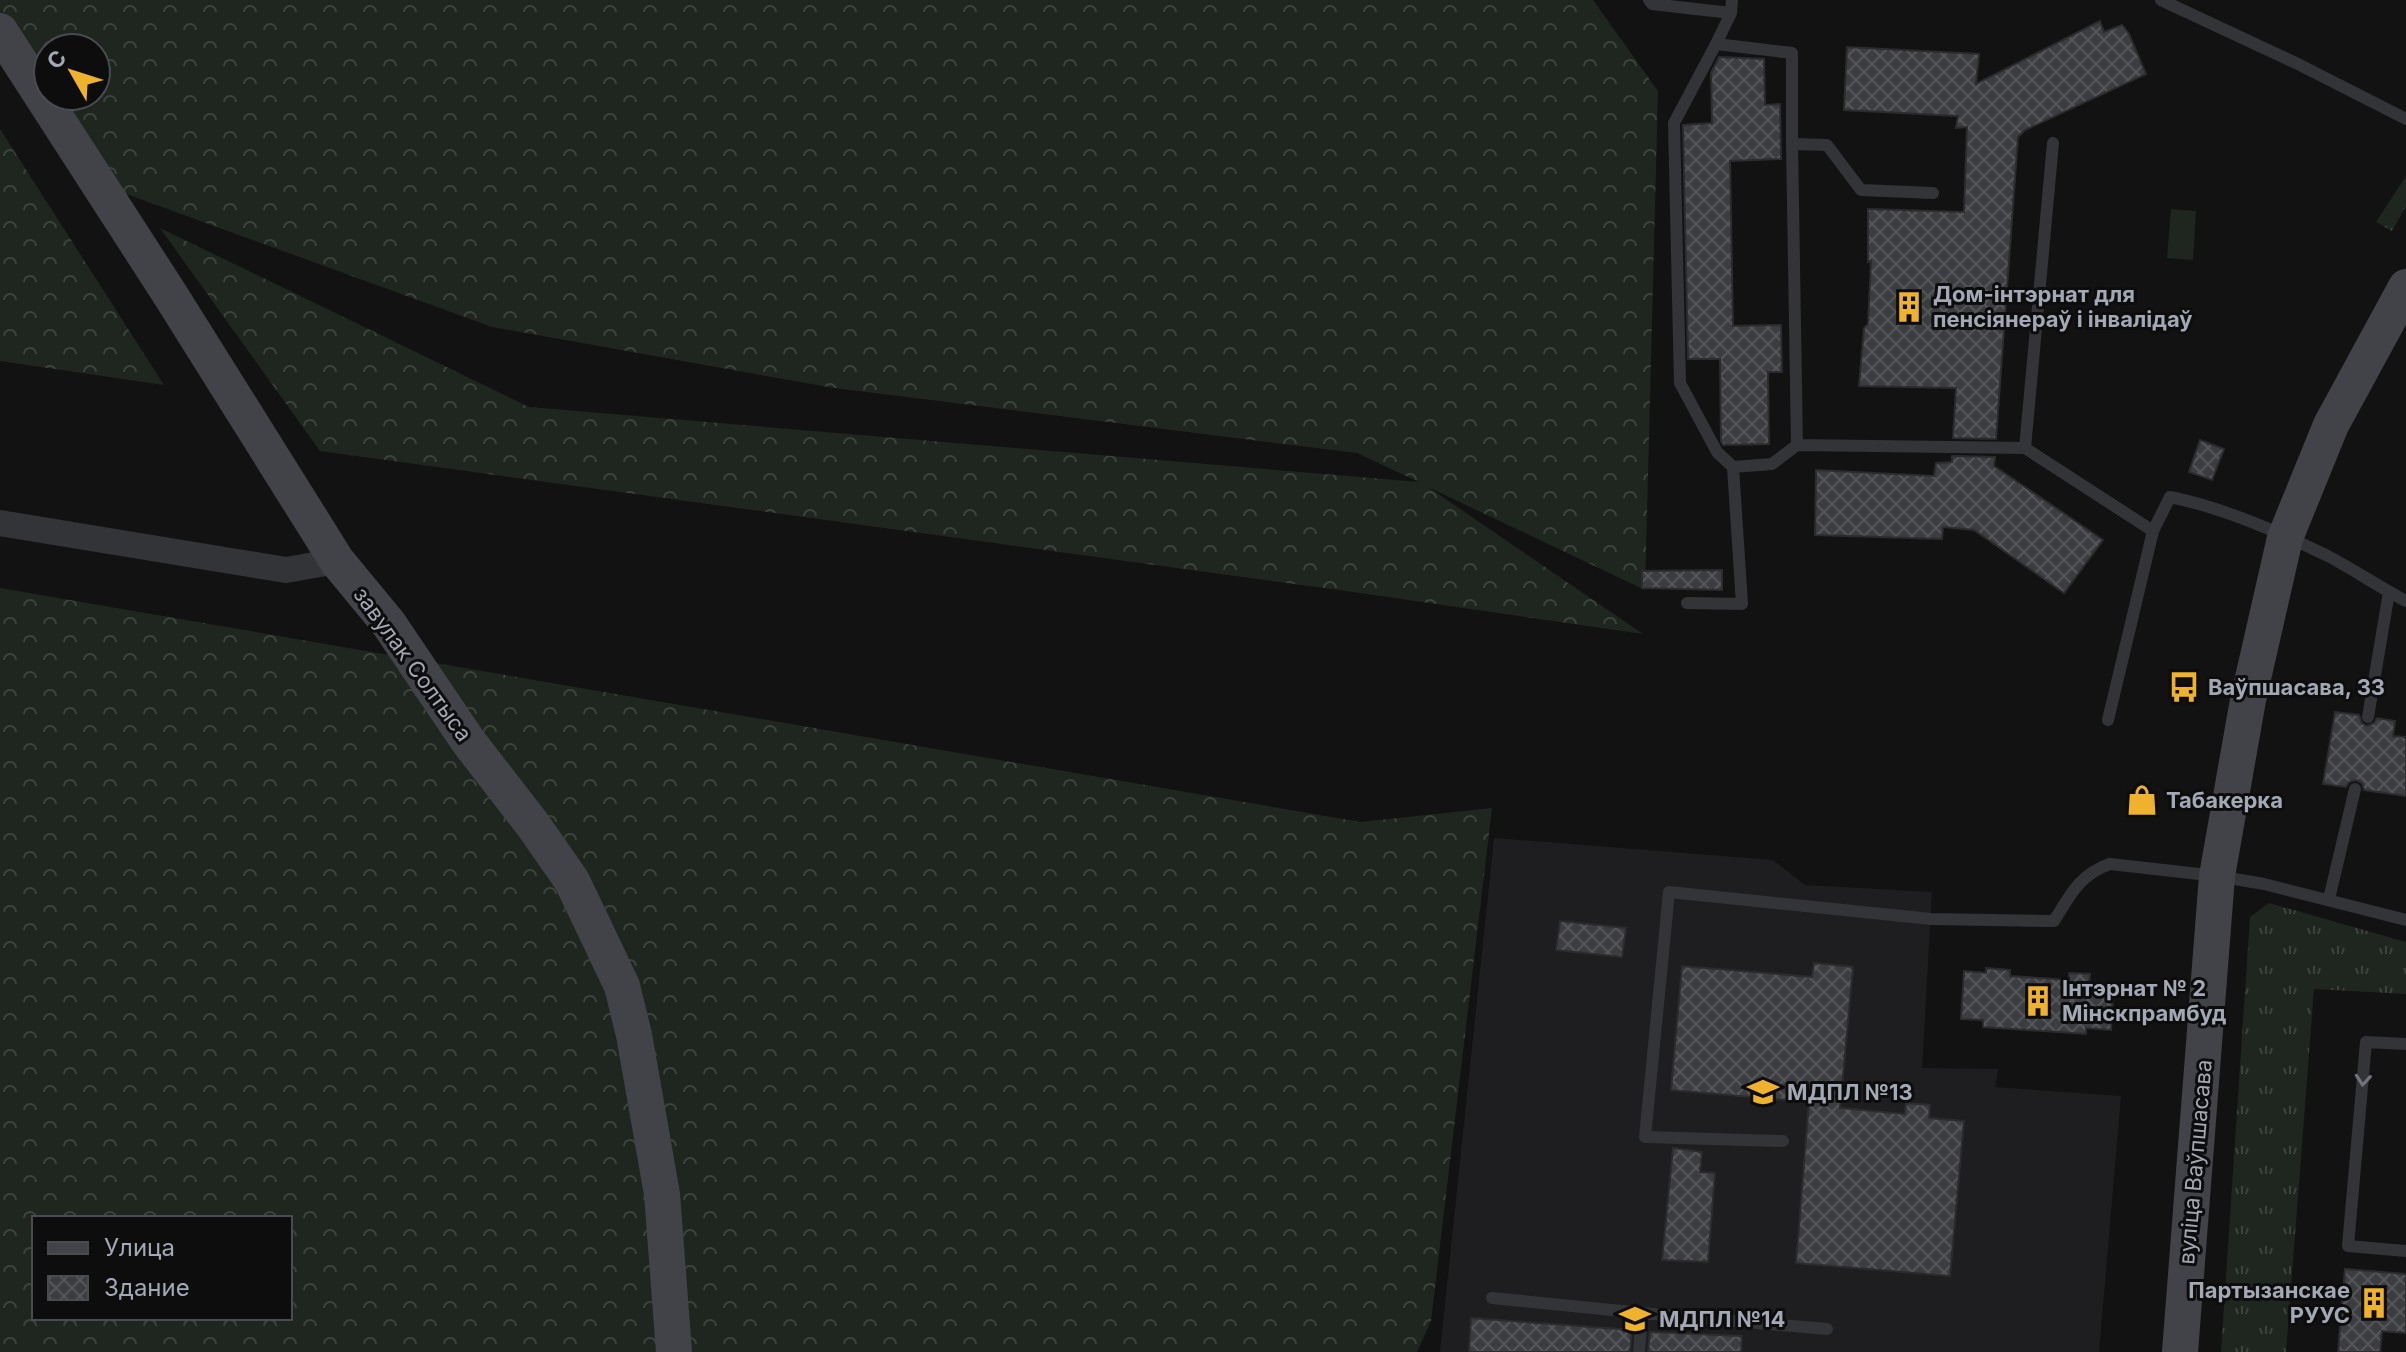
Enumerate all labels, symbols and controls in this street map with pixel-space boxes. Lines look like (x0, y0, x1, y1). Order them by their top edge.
north arrow (32, 32, 112, 112)
text: С (41, 45, 72, 74)
place label: Дом-інтэрнат для пенсіянераў і інвалідаў (1933, 281, 2193, 332)
building icon: Дом-інтэрнат для пенсіянераў і інвалідаў (1892, 290, 1926, 324)
street label: завулак Солтыса (348, 582, 478, 746)
bus stop icon: Ваўпшасава, 33 (2167, 670, 2201, 704)
place label: Ваўпшасава, 33 (2208, 674, 2385, 700)
shop icon: Табакерка (2125, 783, 2159, 817)
place label: Табакерка (2166, 787, 2283, 813)
place label: Інтэрнат № 2 Мінскпрамбуд (2062, 975, 2227, 1026)
building icon: Інтэрнат № 2 Мінскпрамбуд (2021, 984, 2055, 1018)
street label: вуліца Ваўпшасава (2173, 1058, 2217, 1266)
one-way arrow (2355, 1074, 2372, 1087)
school or university icon: МДПЛ №13 (1746, 1075, 1780, 1109)
place label: МДПЛ №13 (1787, 1079, 1913, 1105)
legend (32, 1216, 292, 1320)
text: Улица (104, 1233, 175, 1262)
text: Здание (104, 1273, 190, 1302)
place label: Партызанскае РУУС (2188, 1277, 2350, 1328)
building icon: Партызанскае РУУС (2357, 1286, 2391, 1320)
school or university icon: МДПЛ №14 (1618, 1302, 1652, 1336)
place label: МДПЛ №14 (1659, 1306, 1785, 1332)

